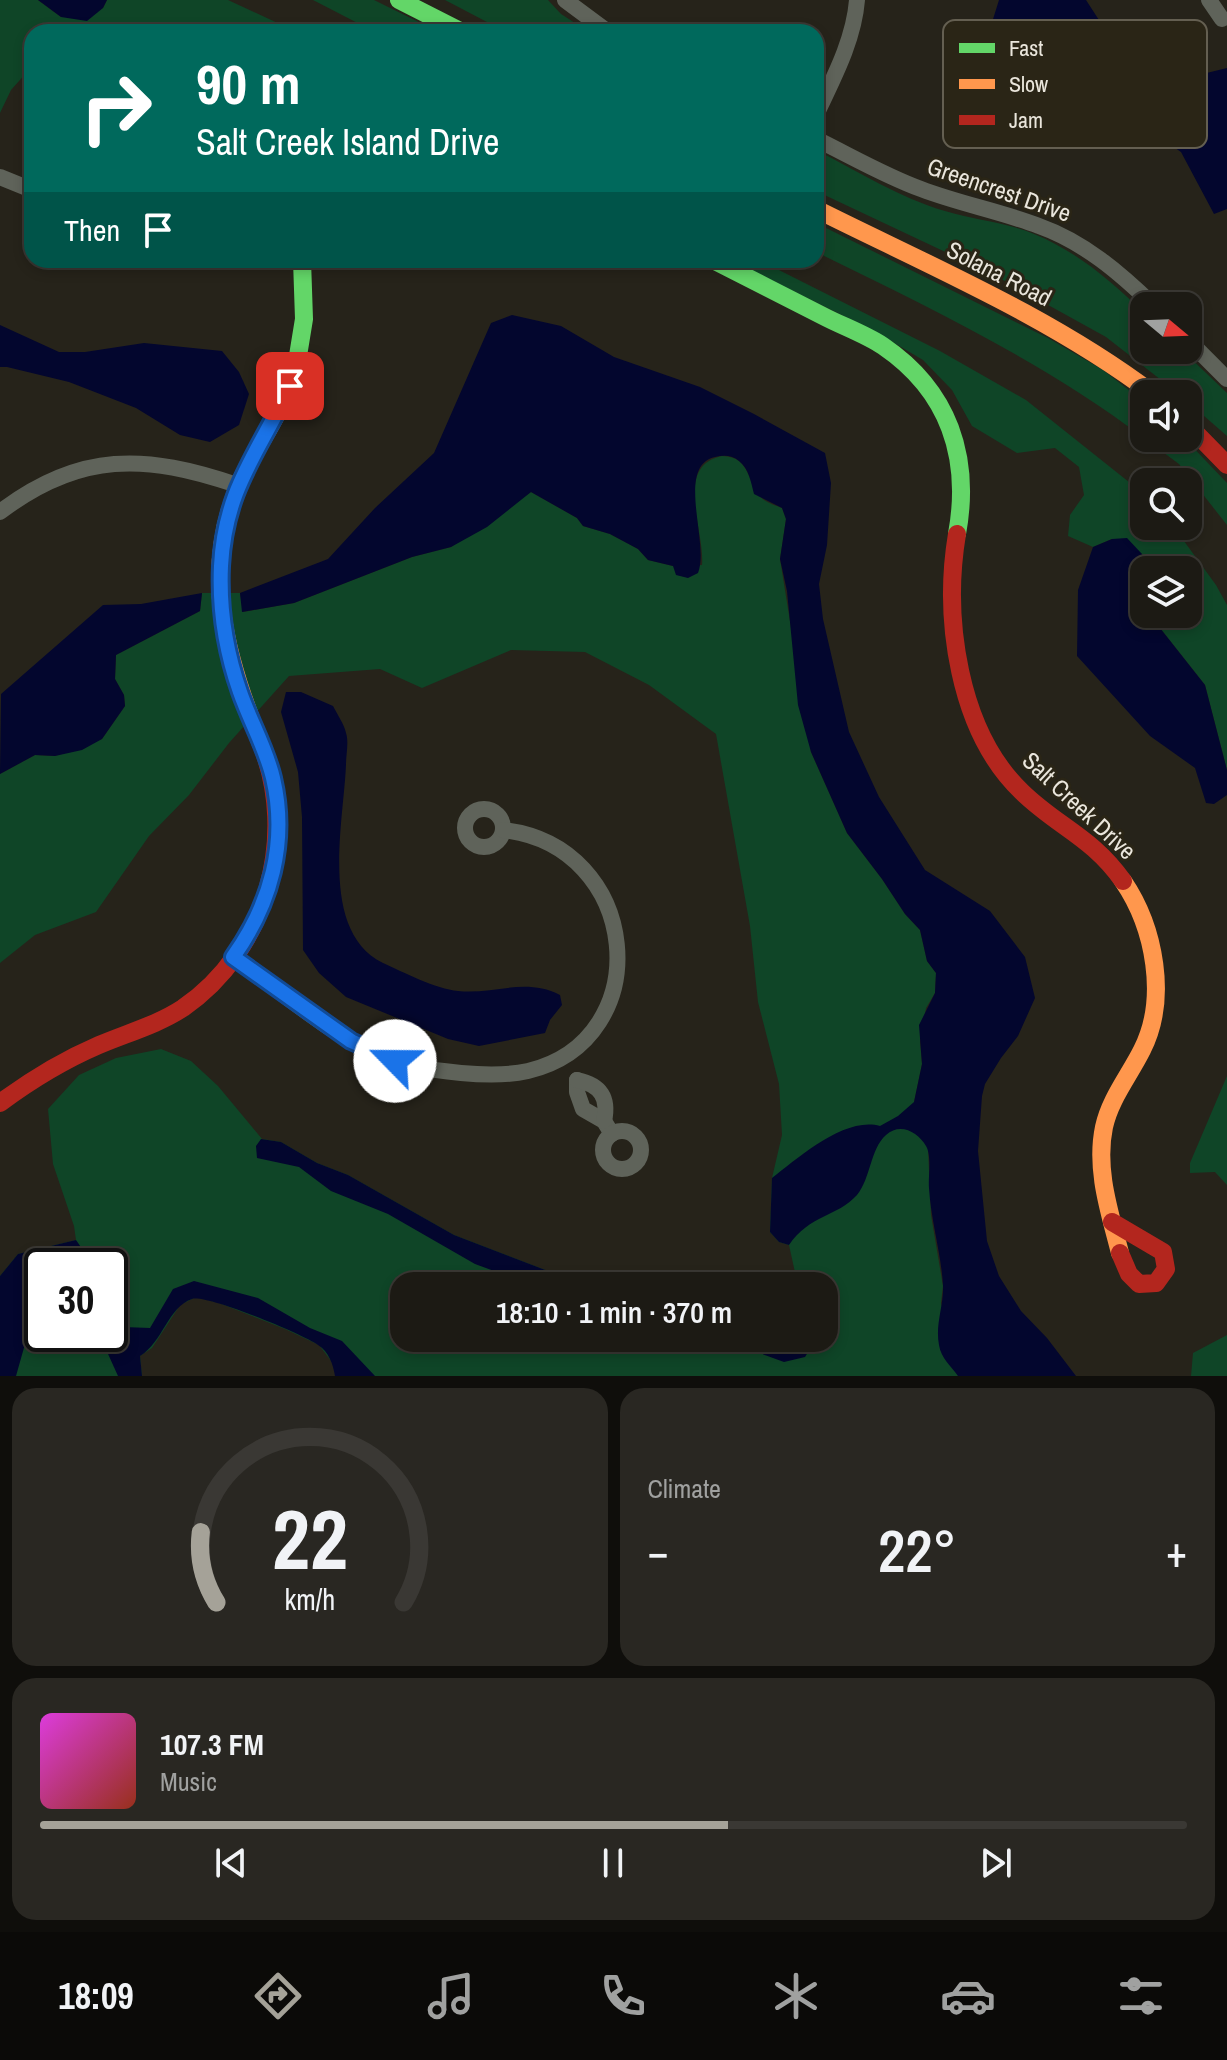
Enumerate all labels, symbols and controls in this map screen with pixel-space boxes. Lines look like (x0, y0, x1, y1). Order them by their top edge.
legend (943, 20, 1207, 148)
text: Fast (1009, 33, 1043, 63)
text: 90 m (196, 46, 301, 121)
icon: right (64, 56, 168, 160)
text: Slow (1009, 69, 1048, 99)
text: Jam (1009, 105, 1043, 135)
text: Salt Creek Island Drive (196, 118, 500, 166)
street label: Greencrest Drive (923, 150, 1075, 229)
icon: arrive (136, 208, 180, 252)
text: Then (64, 210, 120, 250)
street label: Solana Road (941, 233, 1057, 313)
north arrow (1130, 292, 1202, 364)
map controls (1130, 292, 1202, 628)
pin (256, 352, 324, 420)
icon: arrive (268, 364, 312, 408)
button: sound (1130, 380, 1202, 452)
button: search (1130, 468, 1202, 540)
button: layers (1130, 556, 1202, 628)
street label: Salt Creek Drive (1016, 744, 1143, 866)
position arrow (353, 1019, 437, 1103)
speed limit sign: 30 (24, 1248, 128, 1352)
text: 18:10 · 1 min · 370 m (496, 1292, 732, 1332)
text: Climate (648, 1471, 721, 1506)
text: 22 (272, 1483, 348, 1595)
text: 22° (878, 1510, 957, 1591)
text: − (648, 1521, 669, 1581)
text: + (1166, 1521, 1187, 1581)
text: km/h (284, 1580, 335, 1619)
text: 107.3 FM (160, 1724, 264, 1764)
text: Music (160, 1764, 217, 1799)
icon: previous (209, 1841, 253, 1885)
icon: pause (591, 1841, 635, 1885)
icon: next (974, 1841, 1018, 1885)
icon: directions (250, 1968, 306, 2024)
icon: music (423, 1968, 479, 2024)
icon: phone (595, 1968, 651, 2024)
icon: climate (768, 1968, 824, 2024)
icon: car (940, 1968, 996, 2024)
icon: filters (1113, 1968, 1169, 2024)
text: 18:09 (58, 1972, 134, 2020)

